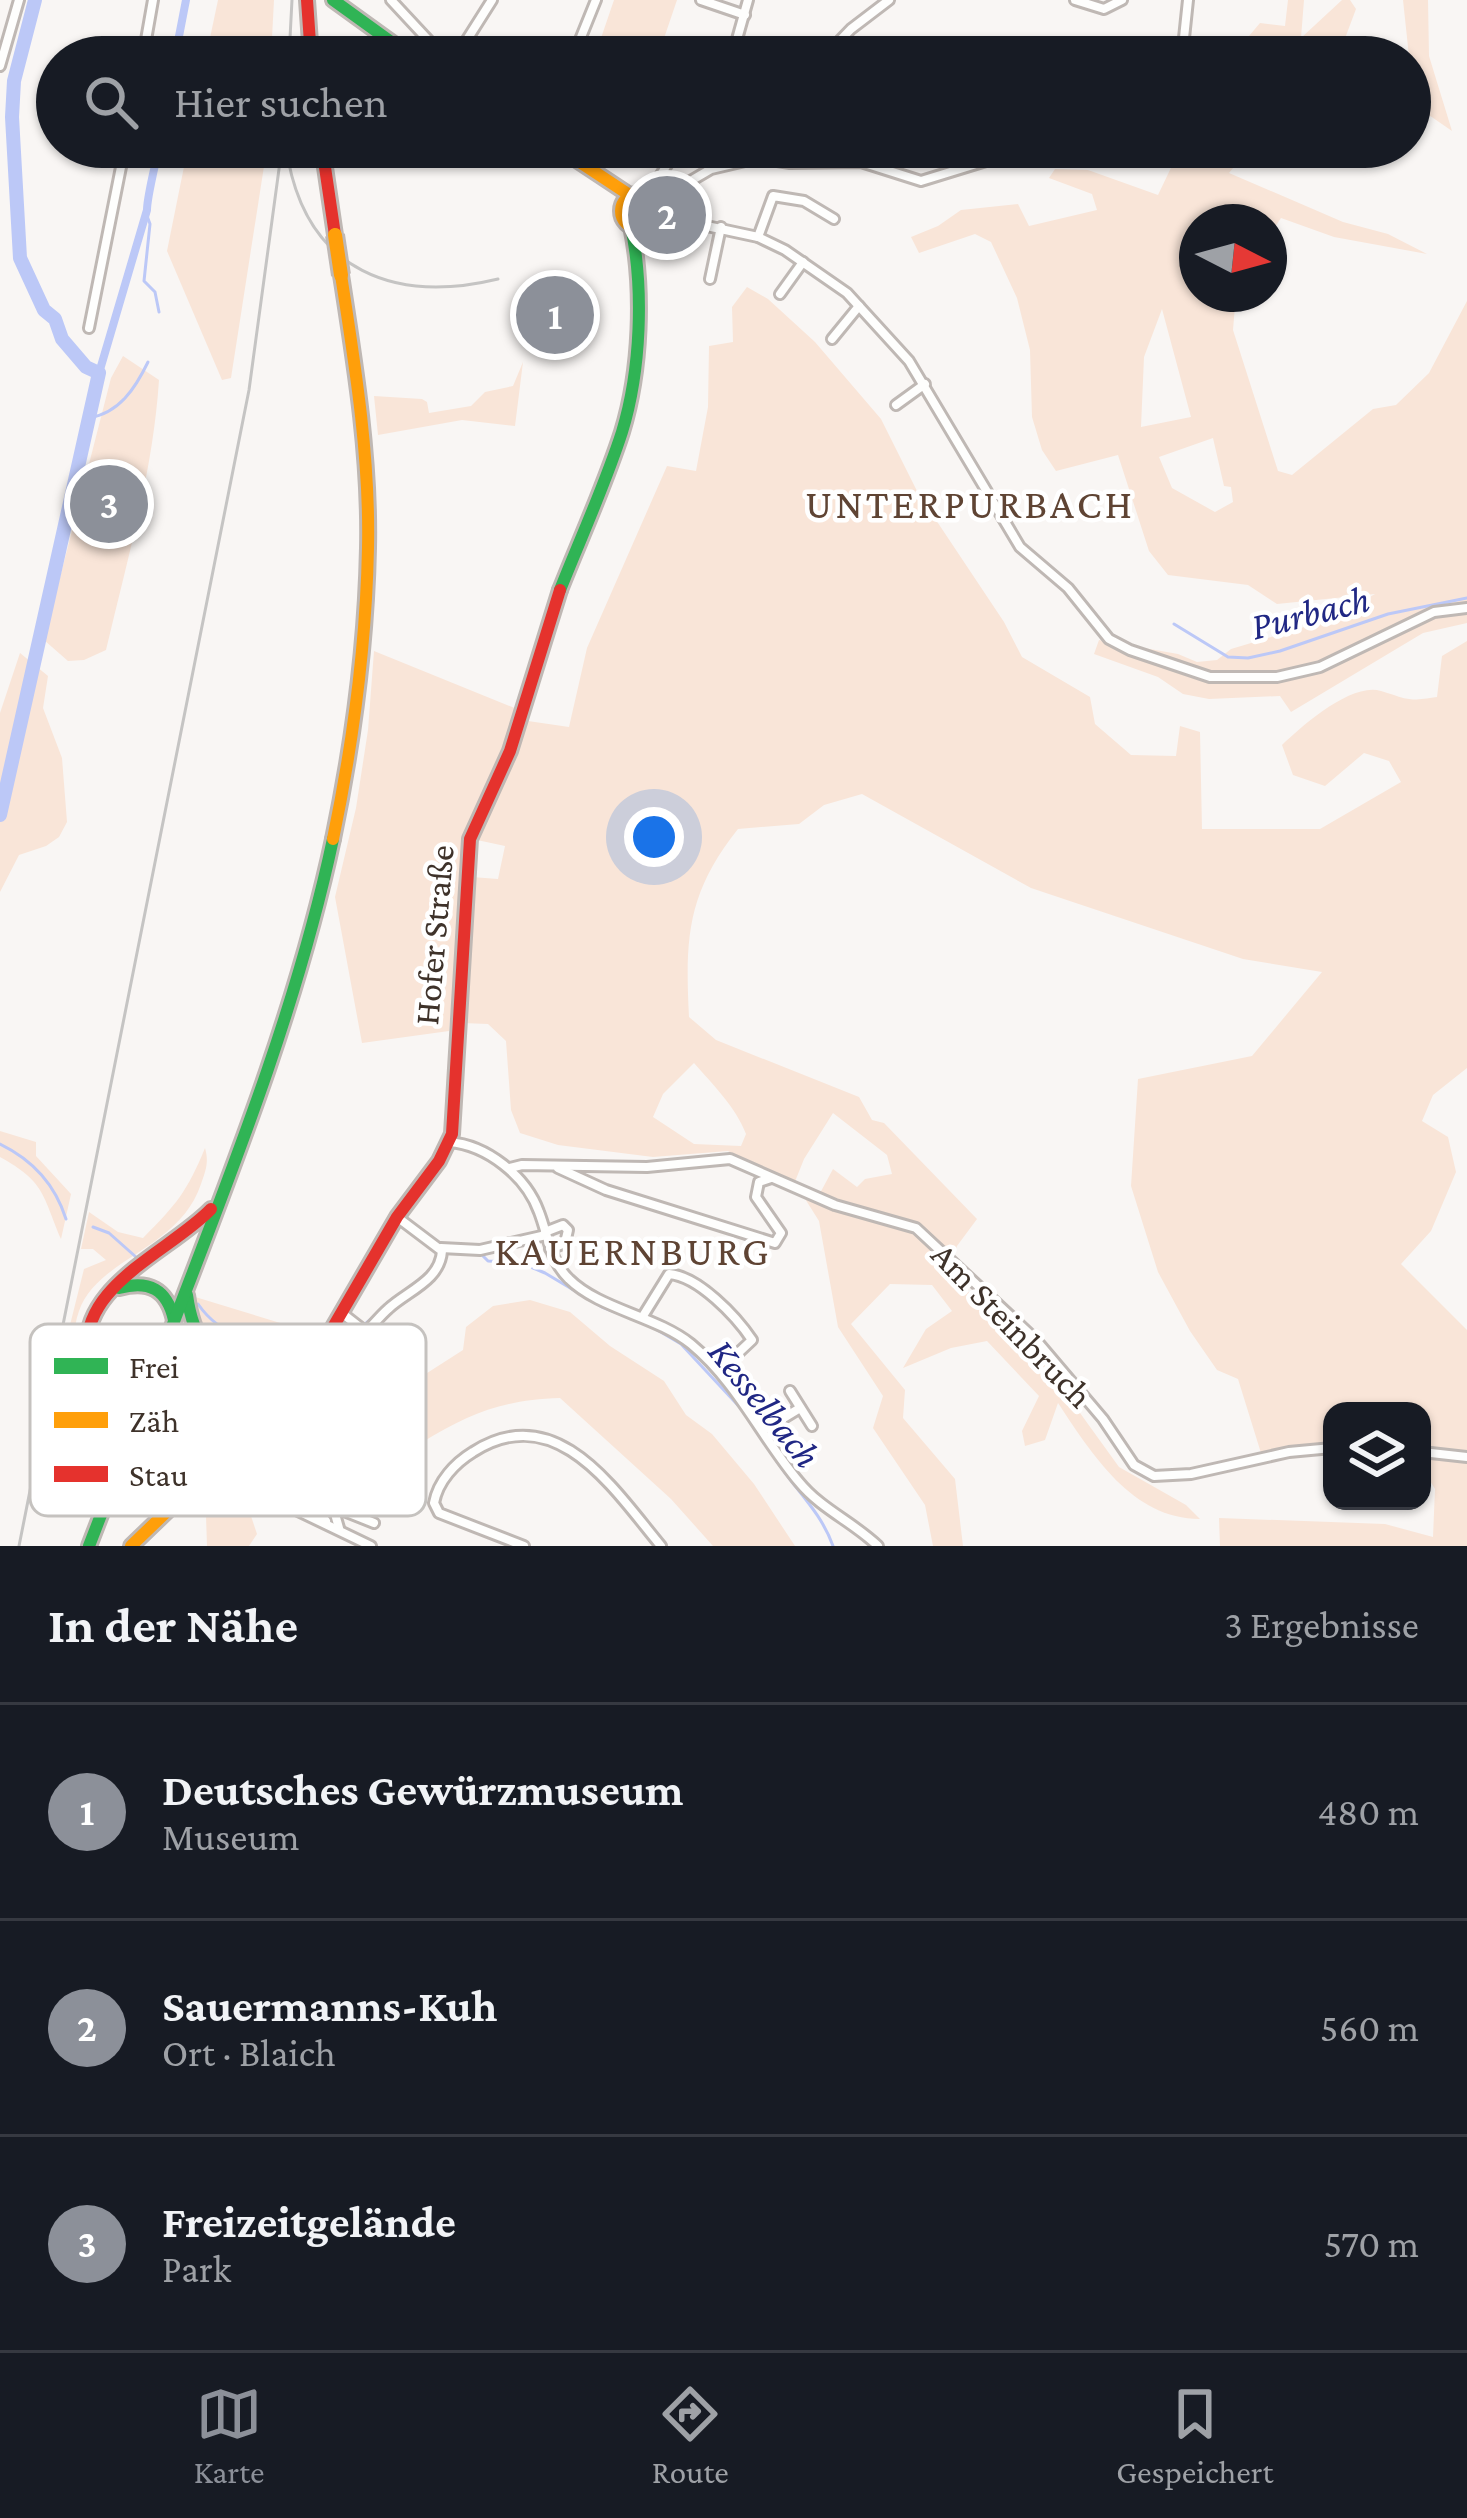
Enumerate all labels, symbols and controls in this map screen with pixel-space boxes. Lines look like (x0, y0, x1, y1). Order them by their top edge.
search box (36, 36, 1431, 168)
icon: search (78, 69, 144, 135)
text: Hier suchen (174, 77, 388, 127)
pin: 2 (628, 170, 706, 260)
north arrow (1179, 204, 1287, 312)
pin: 1 (516, 270, 594, 360)
pin: 3 (70, 459, 148, 549)
district label: UNTERPURBACH (805, 480, 1135, 527)
water label: Purbach (1246, 577, 1374, 647)
your location (624, 807, 684, 867)
street label: Hofer Straße (406, 843, 462, 1027)
district label: KAUERNBURG (494, 1227, 772, 1274)
street label: Am Steinbruch (923, 1234, 1101, 1416)
legend (30, 1324, 426, 1516)
water label: Kesselbach (700, 1330, 830, 1476)
text: Frei (129, 1348, 179, 1385)
text: Zäh (129, 1402, 179, 1439)
map controls (1323, 1402, 1431, 1510)
button: layers (1323, 1402, 1431, 1510)
text: Stau (129, 1456, 188, 1493)
text: In der Nähe (48, 1596, 298, 1653)
text: 3 Ergebnisse (1224, 1603, 1419, 1646)
text: Deutsches Gewürzmuseum (162, 1765, 683, 1815)
text: 1 (80, 1790, 94, 1833)
text: 480 m (1317, 1790, 1419, 1833)
text: Museum (162, 1815, 300, 1858)
text: Sauermanns-Kuh (162, 1981, 497, 2031)
text: 2 (77, 2006, 97, 2049)
text: 560 m (1320, 2006, 1419, 2049)
text: Ort · Blaich (162, 2031, 336, 2074)
text: Freizeitgelände (162, 2197, 456, 2247)
text: 3 (77, 2222, 97, 2265)
text: 570 m (1324, 2222, 1419, 2265)
text: Park (162, 2247, 231, 2290)
tab: Karte (194, 2381, 265, 2490)
tab: Route (652, 2381, 729, 2490)
tab: Gespeichert (1116, 2381, 1273, 2490)

